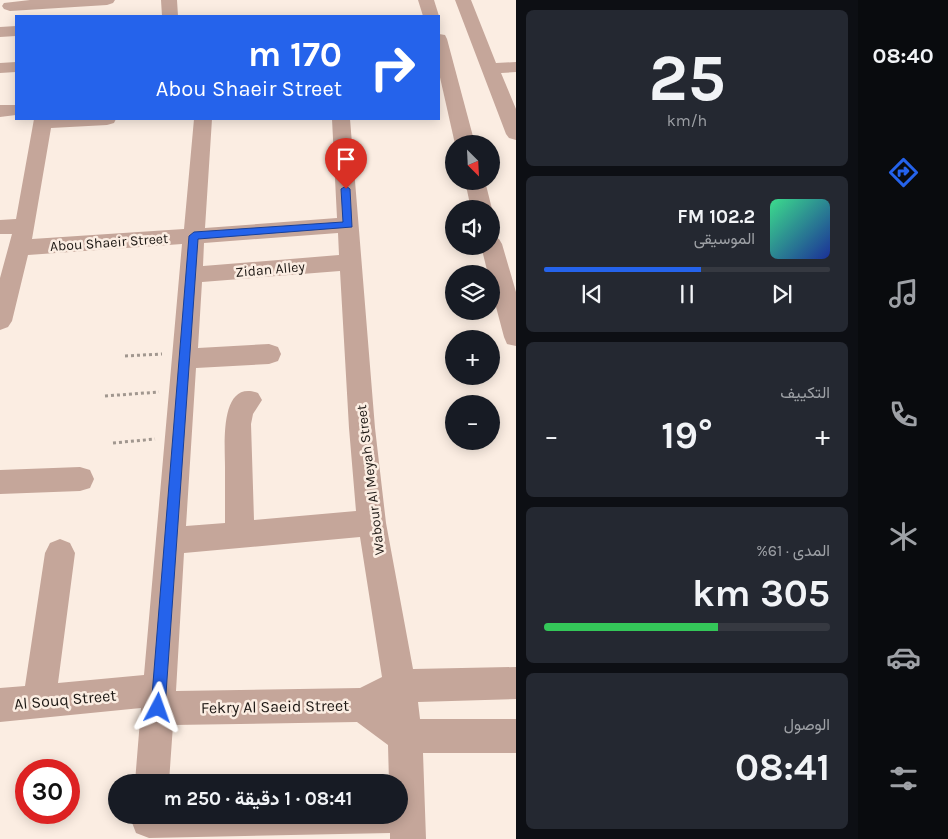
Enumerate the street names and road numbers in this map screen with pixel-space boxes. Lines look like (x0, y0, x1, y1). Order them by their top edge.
street label: Abou Shaeir Street (49, 230, 169, 255)
street label: Zidan Alley (235, 258, 306, 281)
street label: Wabour Al Meyah Street (353, 404, 388, 556)
street label: Al Souq Street (13, 686, 117, 713)
street label: Fekry Al Saeid Street (201, 696, 349, 717)

